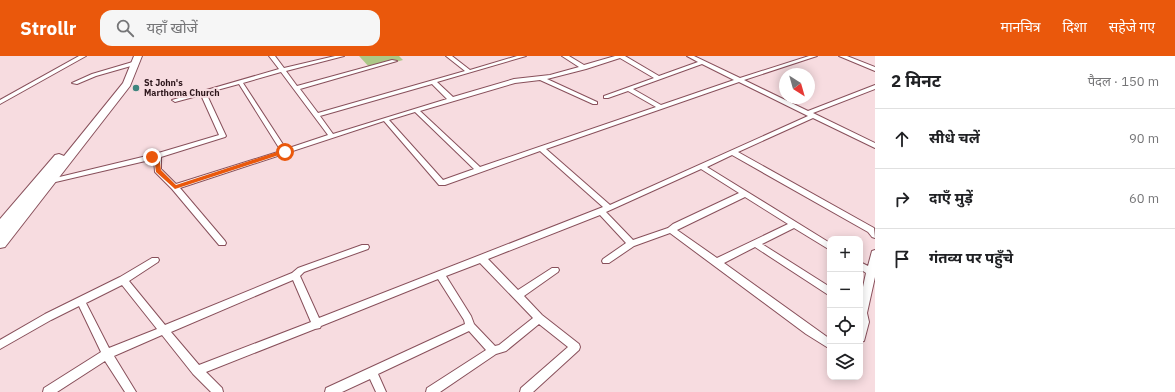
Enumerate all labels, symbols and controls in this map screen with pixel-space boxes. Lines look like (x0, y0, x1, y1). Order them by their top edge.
search box (100, 10, 380, 46)
text: Strollr (20, 16, 76, 40)
icon: search (114, 17, 136, 39)
text: यहाँ खोजें (146, 18, 198, 37)
text: मानचित्र (1001, 18, 1041, 36)
text: दिशा (1063, 18, 1087, 36)
text: सहेजे गए (1109, 18, 1155, 36)
north arrow (779, 68, 815, 104)
text: 2 मिनट (891, 70, 941, 92)
text: पैदल · 150 m (1088, 73, 1159, 90)
place label: St John's Marthoma Church (144, 77, 220, 98)
marker: St John's Marthoma Church (131, 83, 141, 93)
icon: ahead (891, 128, 913, 150)
text: सीधे चलें (929, 128, 980, 147)
text: 90 m (1129, 130, 1159, 147)
route start (276, 143, 294, 161)
route end (143, 148, 161, 166)
icon: right (891, 188, 913, 210)
text: दाएँ मुड़ें (929, 188, 973, 207)
text: 60 m (1129, 190, 1159, 207)
map controls (827, 236, 863, 380)
button: + (827, 236, 863, 272)
icon: arrive (891, 248, 913, 270)
text: गंतव्य पर पहुँचे (929, 248, 1013, 267)
button: − (827, 272, 863, 308)
button: locate (827, 308, 863, 344)
button: layers (827, 344, 863, 380)

